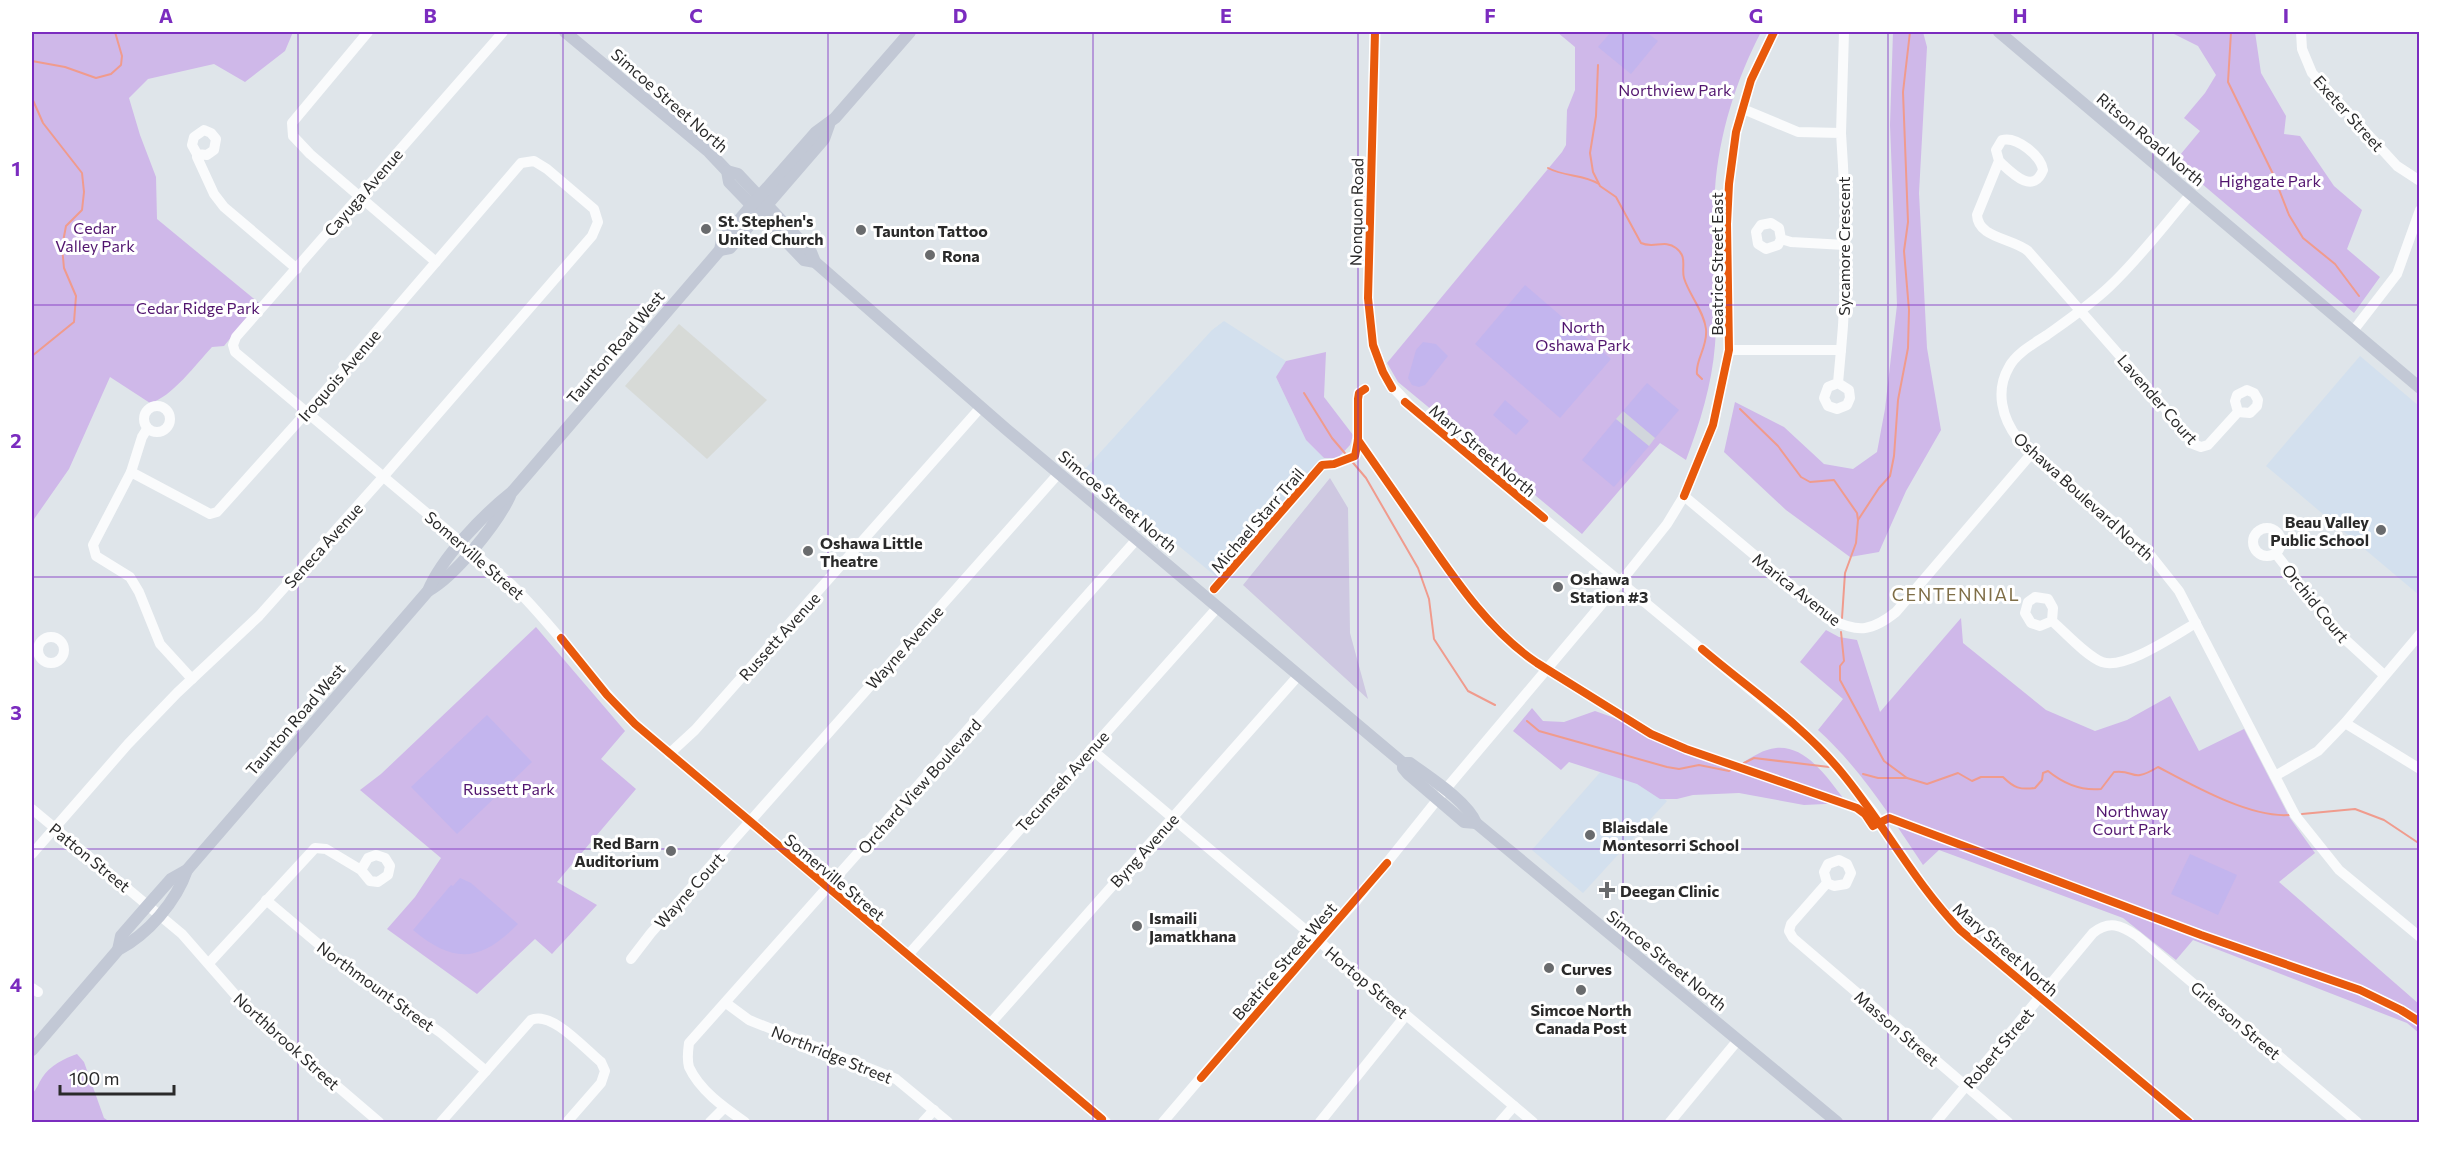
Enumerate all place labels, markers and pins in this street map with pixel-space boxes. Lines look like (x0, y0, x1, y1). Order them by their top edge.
place label: St. Stephen's United Church (718, 211, 824, 248)
place label: Taunton Tattoo (873, 221, 988, 240)
marker: St. Stephen's United Church (699, 222, 713, 236)
marker: Taunton Tattoo (854, 223, 868, 237)
place label: Rona (942, 246, 980, 265)
marker: Rona (923, 248, 937, 262)
place label: Beau Valley Public School (2270, 512, 2369, 549)
marker: Beau Valley Public School (2374, 523, 2388, 537)
place label: Oshawa Little Theatre (820, 533, 923, 570)
marker: Oshawa Little Theatre (801, 544, 815, 558)
place label: Oshawa Station #3 (1570, 569, 1648, 606)
marker: Oshawa Station #3 (1551, 580, 1565, 594)
place label: Blaisdale Montesorri School (1602, 817, 1739, 854)
marker: Blaisdale Montesorri School (1583, 828, 1597, 842)
place label: Red Barn Auditorium (574, 833, 659, 870)
marker: Red Barn Auditorium (664, 844, 678, 858)
marker: Deegan Clinic (1598, 881, 1616, 899)
place label: Deegan Clinic (1620, 881, 1720, 900)
place label: Ismaili Jamatkhana (1149, 908, 1236, 945)
marker: Ismaili Jamatkhana (1130, 919, 1144, 933)
place label: Curves (1561, 959, 1612, 978)
marker: Curves (1542, 961, 1556, 975)
marker: Simcoe North Canada Post (1574, 983, 1588, 997)
place label: Simcoe North Canada Post (1531, 1000, 1632, 1037)

